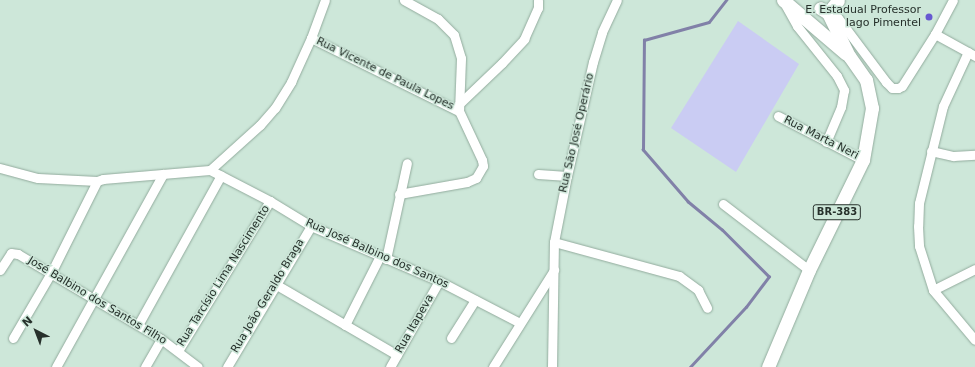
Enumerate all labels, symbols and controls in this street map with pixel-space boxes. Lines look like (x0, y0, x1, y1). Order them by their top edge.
place label: E. Estadual Professor Iago Pimentel (805, 4, 921, 30)
marker: E. Estadual Professor Iago Pimentel (924, 12, 934, 22)
street label: Rua Vicente de Paula Lopes (314, 35, 456, 113)
street label: Rua São José Operário (557, 72, 597, 194)
street label: Rua Marta Neri (781, 113, 861, 163)
street label: Rua Tarcísio Lima Nascimento (175, 203, 273, 349)
road number: BR-383 (812, 204, 862, 220)
street label: Rua José Balbino dos Santos (303, 216, 451, 292)
street label: Rua João Geraldo Braga (229, 237, 307, 355)
street label: José Balbino dos Santos Filho (25, 254, 169, 348)
street label: Rua Itapeva (393, 292, 437, 356)
north arrow (16, 311, 56, 351)
text: N (20, 314, 35, 330)

